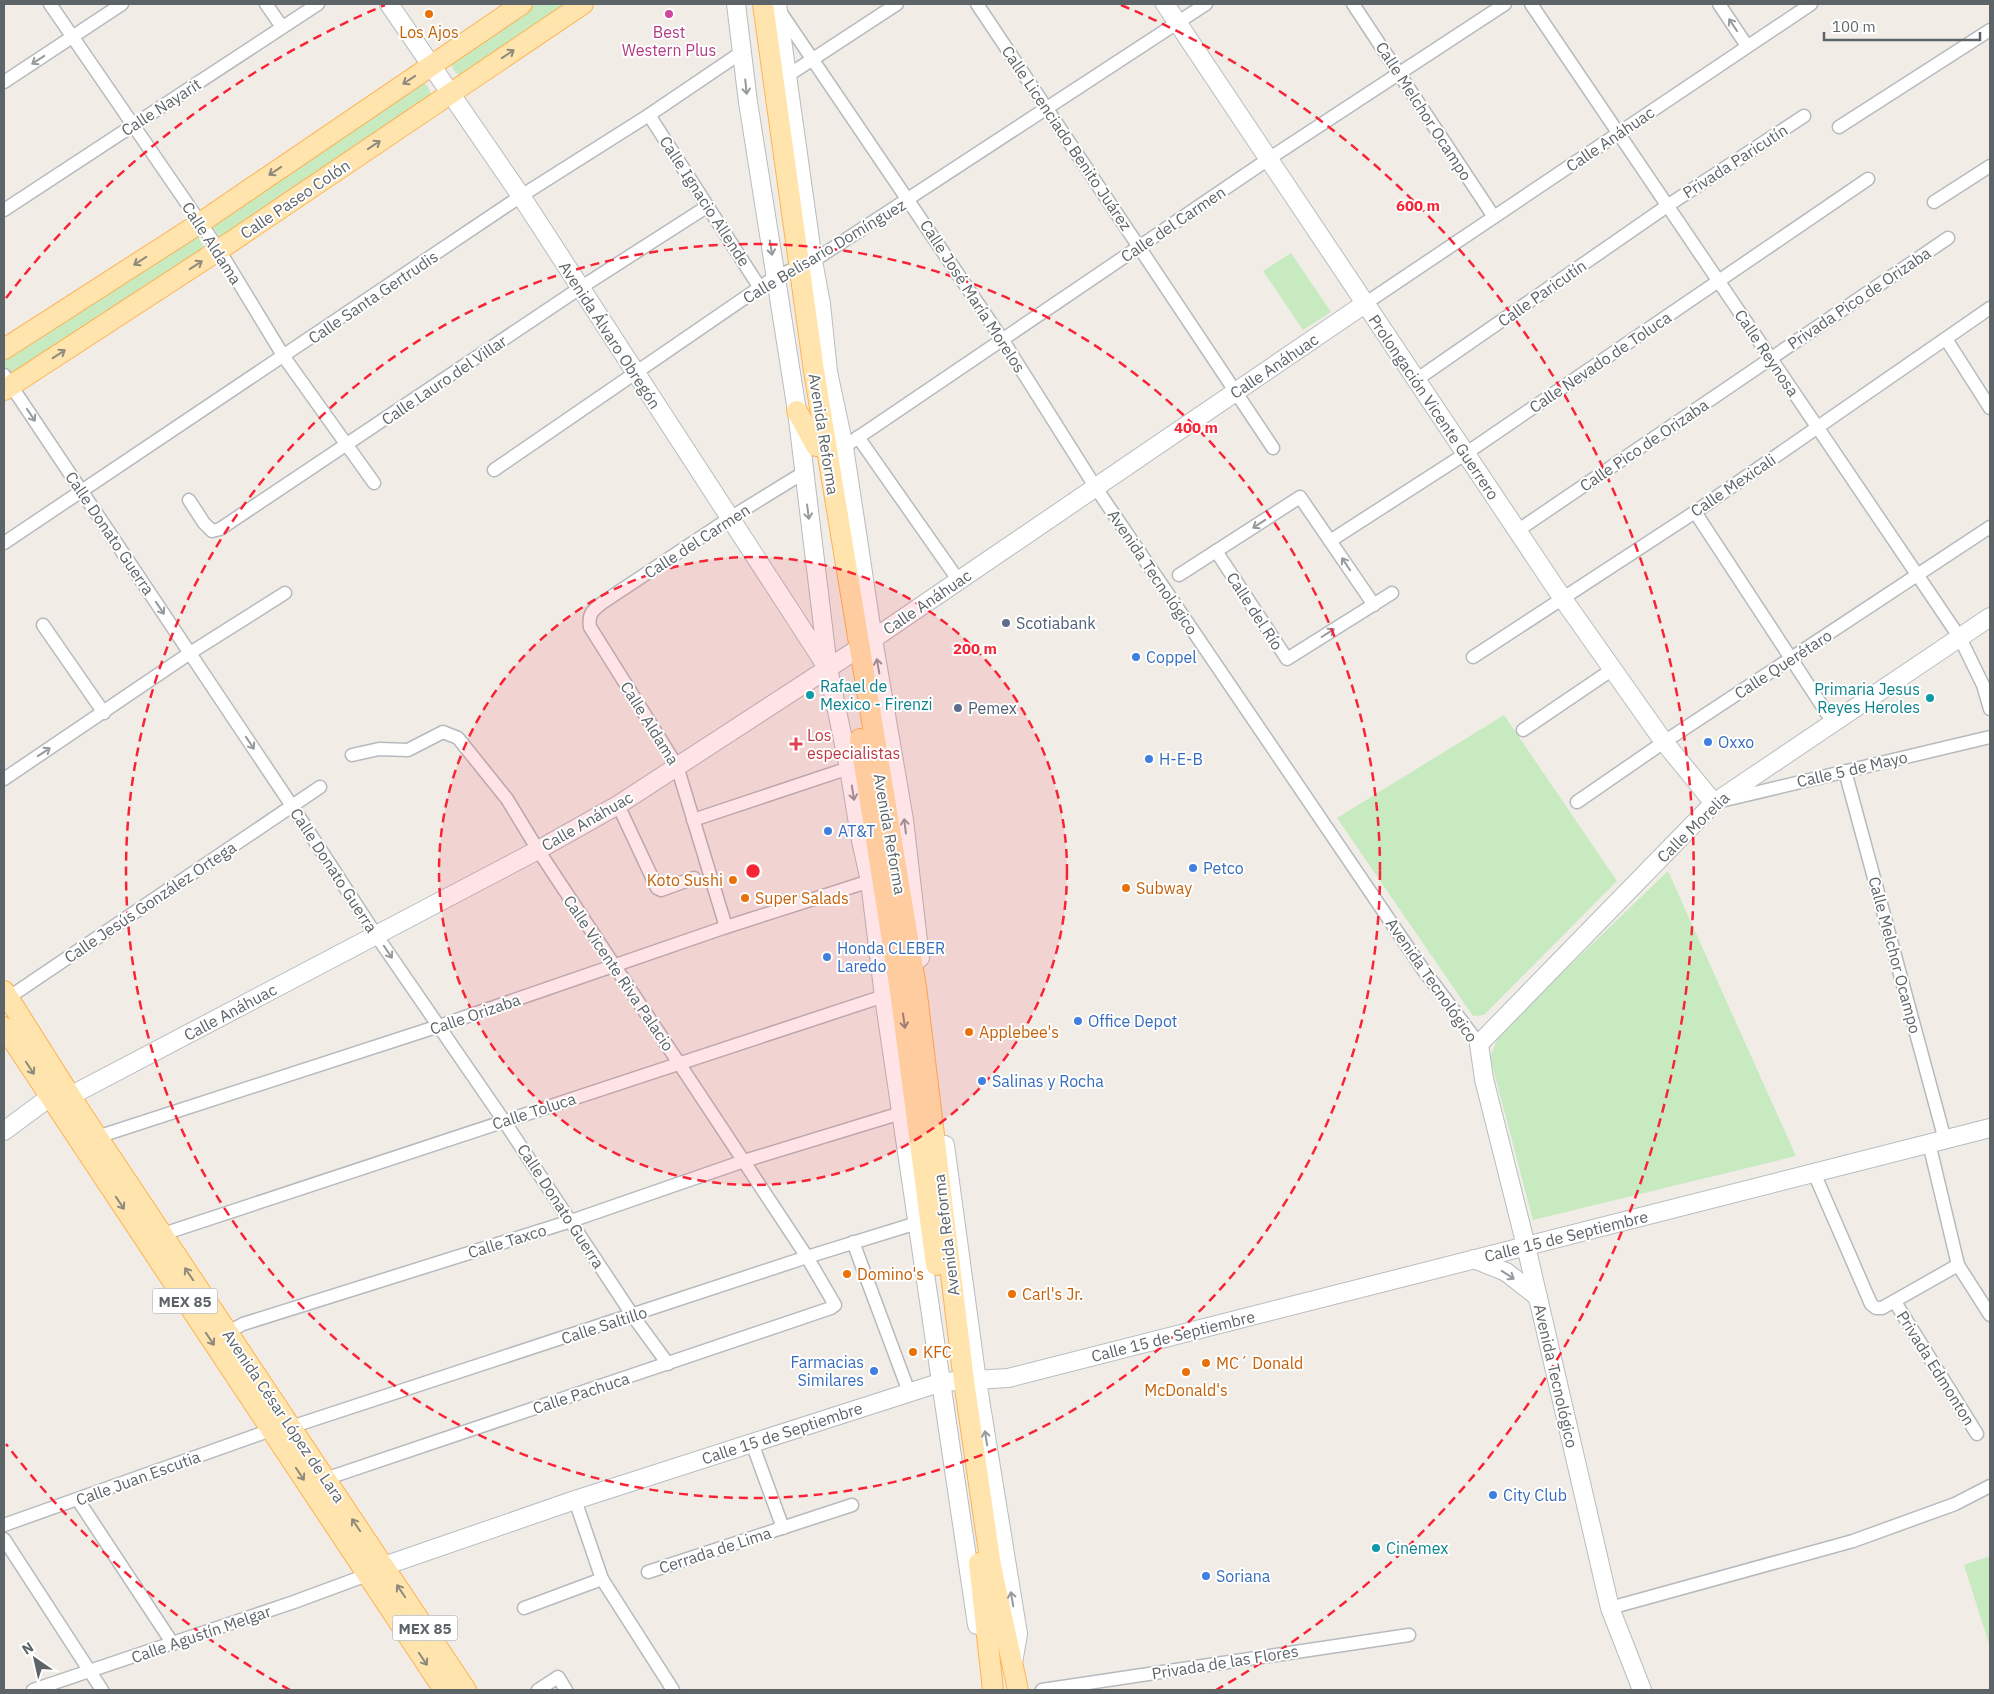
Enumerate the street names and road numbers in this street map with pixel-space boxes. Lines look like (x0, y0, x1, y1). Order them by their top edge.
street label: Calle Melchor Ocampo (1372, 38, 1476, 184)
street label: Calle Licenciado Benito Juárez (998, 42, 1136, 234)
street label: Calle Nayarit (117, 74, 205, 140)
street label: Calle Anáhuac (1562, 102, 1658, 176)
street label: Privada Paricutín (1679, 120, 1791, 202)
street label: Calle Ignacio Allende (655, 132, 755, 270)
street label: Calle Paseo Colón (236, 155, 354, 243)
street label: Calle del Carmen (1117, 182, 1229, 266)
street label: Calle Belisario Domínguez (739, 194, 909, 308)
street label: Calle Aldama (178, 198, 246, 289)
street label: Calle José María Morelos (916, 216, 1030, 376)
street label: Privada Pico de Orizaba (1784, 242, 1935, 353)
street label: Calle Santa Gertrudis (304, 246, 442, 348)
street label: Calle Paricutín (1494, 255, 1590, 331)
street label: Avenida Álvaro Obregón (555, 257, 666, 413)
street label: Calle Reynosa (1731, 306, 1804, 401)
street label: Calle Nevado de Toluca (1525, 307, 1675, 417)
street label: Prolongación Vicente Guerrero (1364, 310, 1504, 504)
street label: Calle Anáhuac (1226, 329, 1322, 403)
street label: Calle Lauro del Villar (378, 331, 511, 429)
street label: Avenida Reforma (805, 372, 844, 496)
street label: Calle Pico de Orizaba (1576, 394, 1713, 495)
street label: Calle Mexicali (1687, 449, 1779, 521)
street label: Calle Donato Guerra (61, 468, 159, 599)
street label: Calle del Carmen (640, 499, 754, 583)
street label: Avenida Tecnológico (1104, 506, 1202, 638)
street label: Calle Anáhuac (879, 565, 975, 639)
street label: Calle del Río (1222, 568, 1288, 654)
street label: Calle Querétaro (1730, 625, 1836, 703)
street label: Calle Aldama (616, 678, 684, 769)
street label: Calle 5 de Mayo (1795, 747, 1909, 791)
street label: Avenida Reforma (870, 772, 911, 896)
street label: Calle Anáhuac (538, 787, 636, 855)
street label: Calle Morelia (1653, 787, 1734, 867)
street label: Calle Donato Guerra (286, 804, 382, 936)
street label: Calle Jesús González Ortega (60, 837, 240, 967)
street label: Calle Melchor Ocampo (1864, 874, 1926, 1036)
street label: Calle Vicente Riva Palacio (559, 891, 679, 1055)
street label: Avenida Tecnológico (1382, 914, 1482, 1046)
street label: Calle Anáhuac (180, 979, 280, 1045)
street label: Calle Orizaba (427, 989, 523, 1039)
street label: Calle Toluca (490, 1088, 579, 1134)
street label: Calle Donato Guerra (513, 1140, 609, 1272)
street label: Avenida Reforma (929, 1173, 963, 1297)
street label: Calle 15 de Septiembre (1482, 1206, 1650, 1266)
street label: Calle Taxco (465, 1220, 549, 1262)
road number: MEX 85 (152, 1288, 218, 1314)
street label: Calle Saltillo (559, 1302, 649, 1348)
street label: Avenida Tecnológico (1530, 1302, 1582, 1450)
street label: Calle 15 de Septiembre (1089, 1306, 1257, 1366)
street label: Privada Edmonton (1893, 1307, 1979, 1429)
street label: Avenida César López de Lara (219, 1326, 350, 1507)
street label: Calle Pachuca (530, 1368, 632, 1418)
street label: Calle 15 de Septiembre (699, 1397, 865, 1468)
street label: Calle Juan Escutia (73, 1446, 203, 1510)
street label: Cerrada de Lima (656, 1522, 774, 1578)
street label: Calle Agustín Melgar (128, 1601, 274, 1667)
road number: MEX 85 (392, 1616, 458, 1640)
street label: Privada de las Flores (1150, 1641, 1300, 1683)

